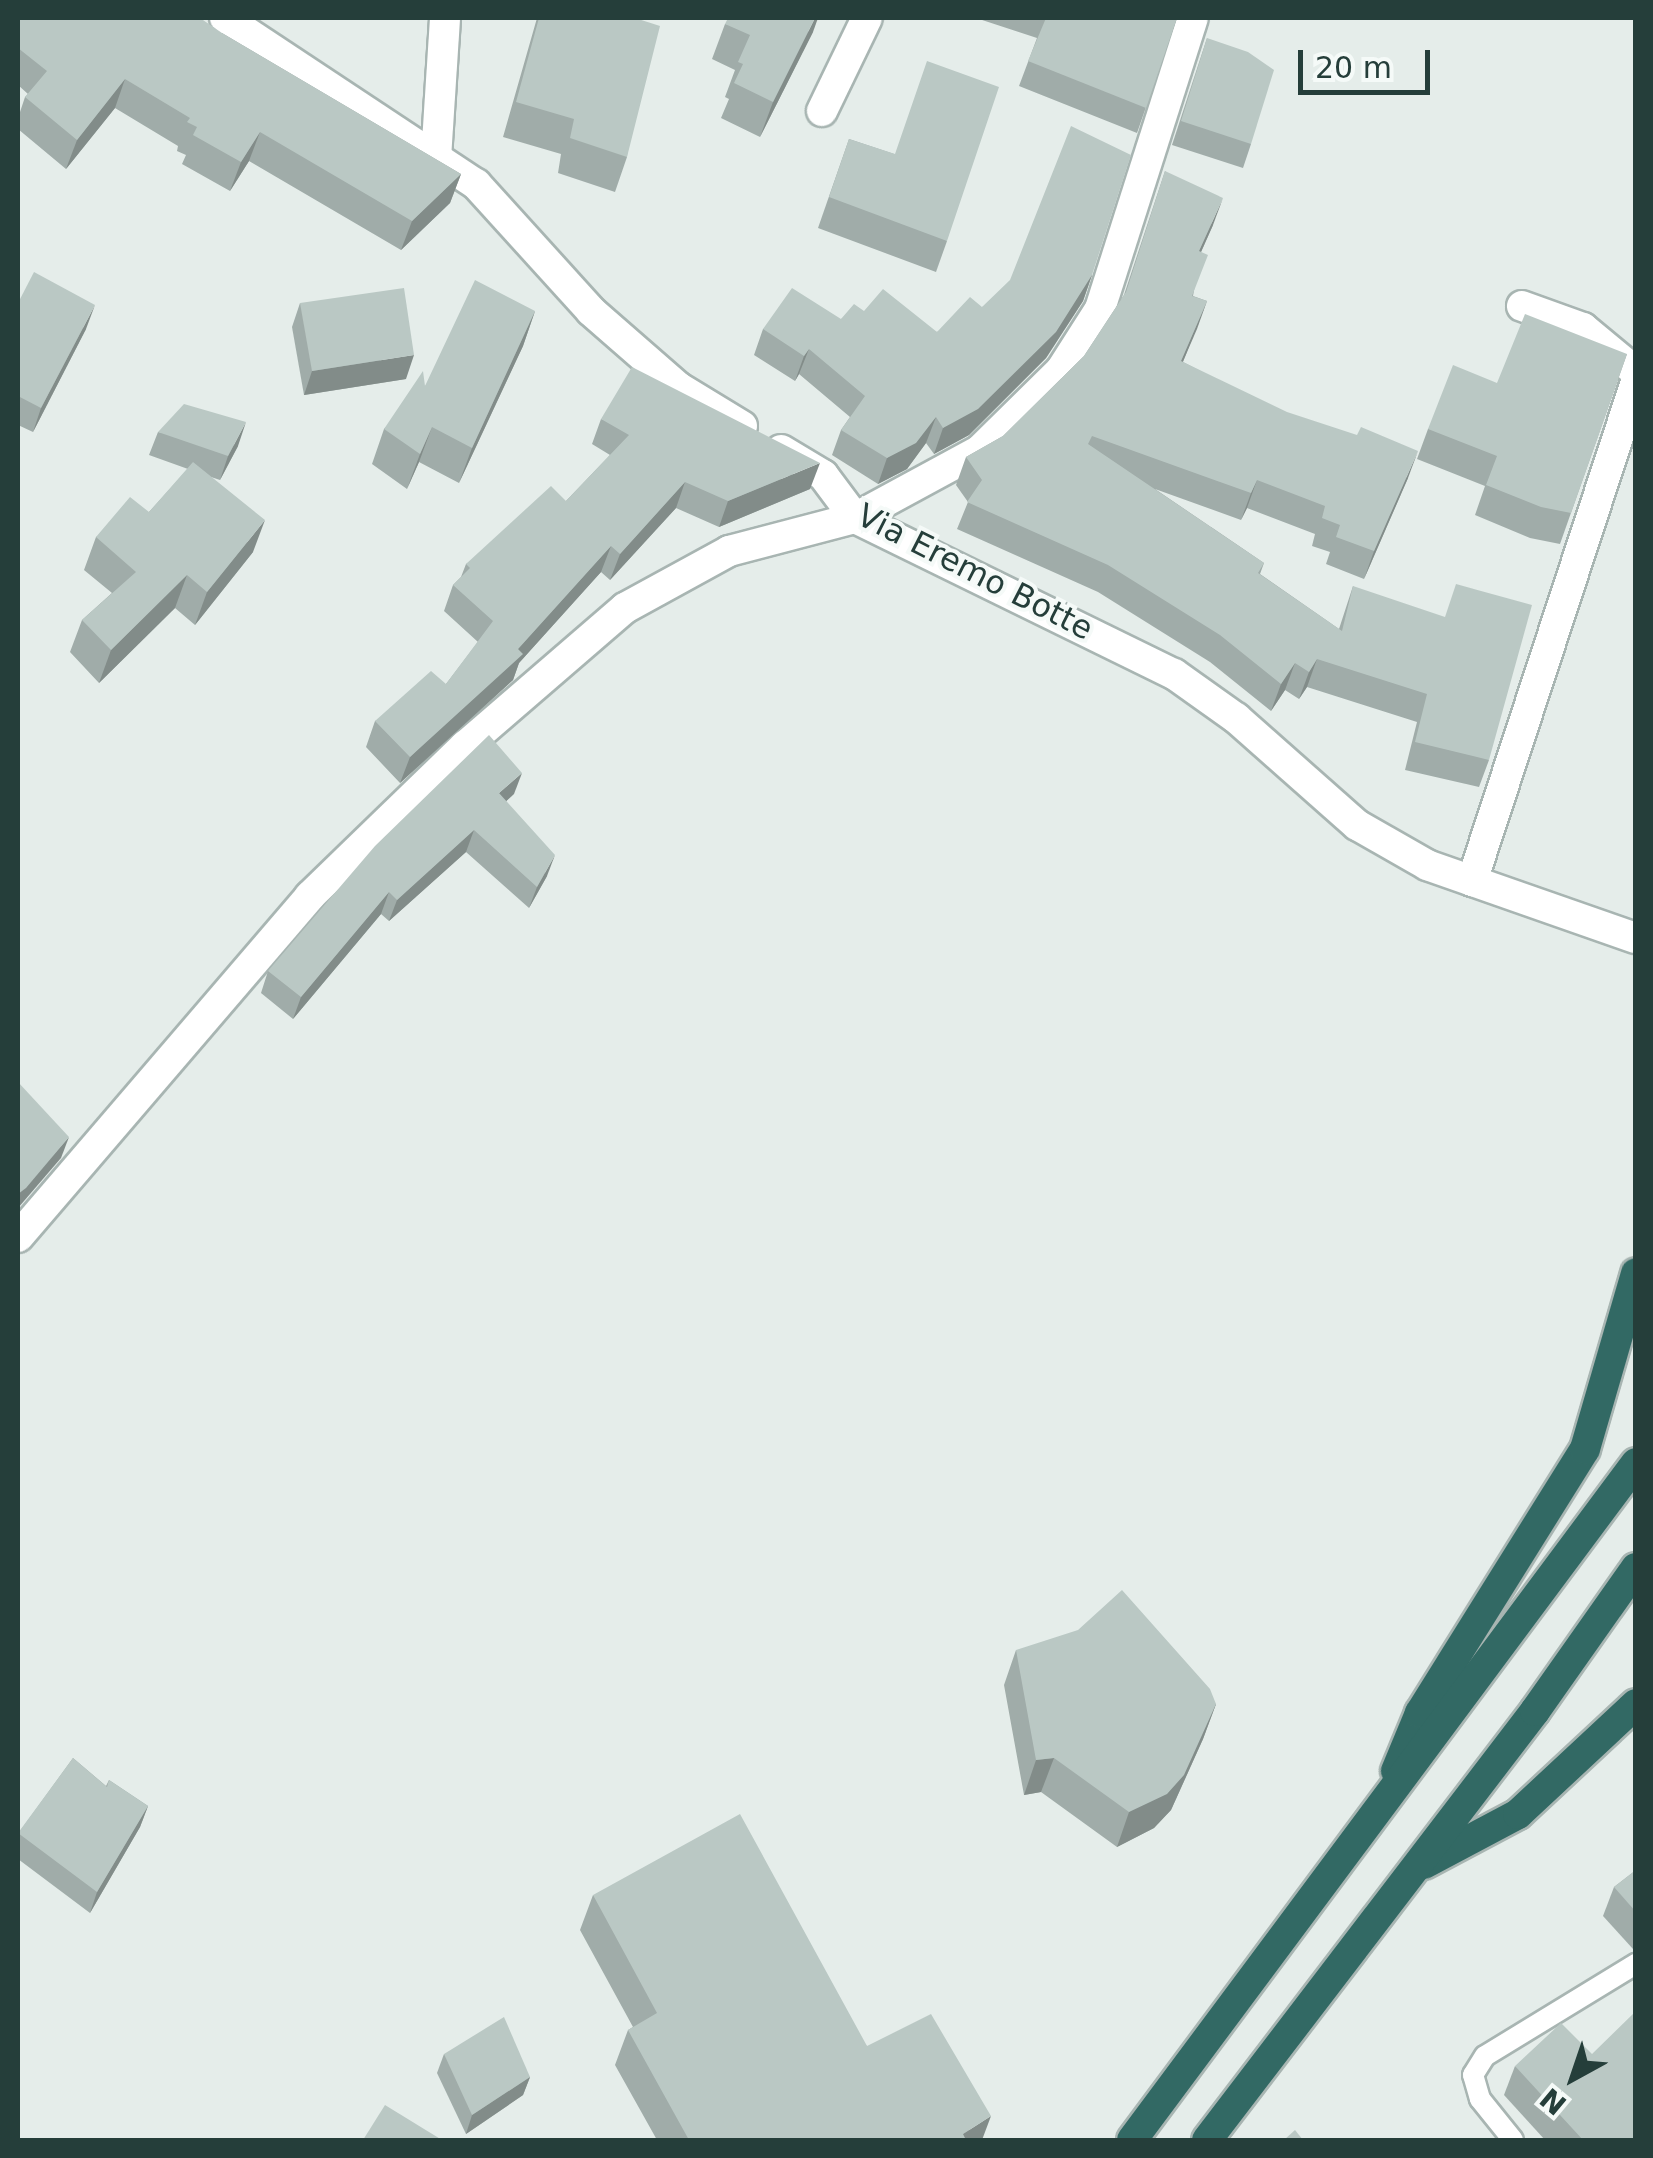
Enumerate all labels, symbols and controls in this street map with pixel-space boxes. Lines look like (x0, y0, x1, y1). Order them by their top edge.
scale bar (1303, 30, 1436, 92)
text: 20 m (1315, 50, 1392, 85)
street label: Via Eremo Botte (851, 496, 1099, 648)
north arrow (1523, 2028, 1623, 2128)
text: N (1534, 2081, 1573, 2122)

